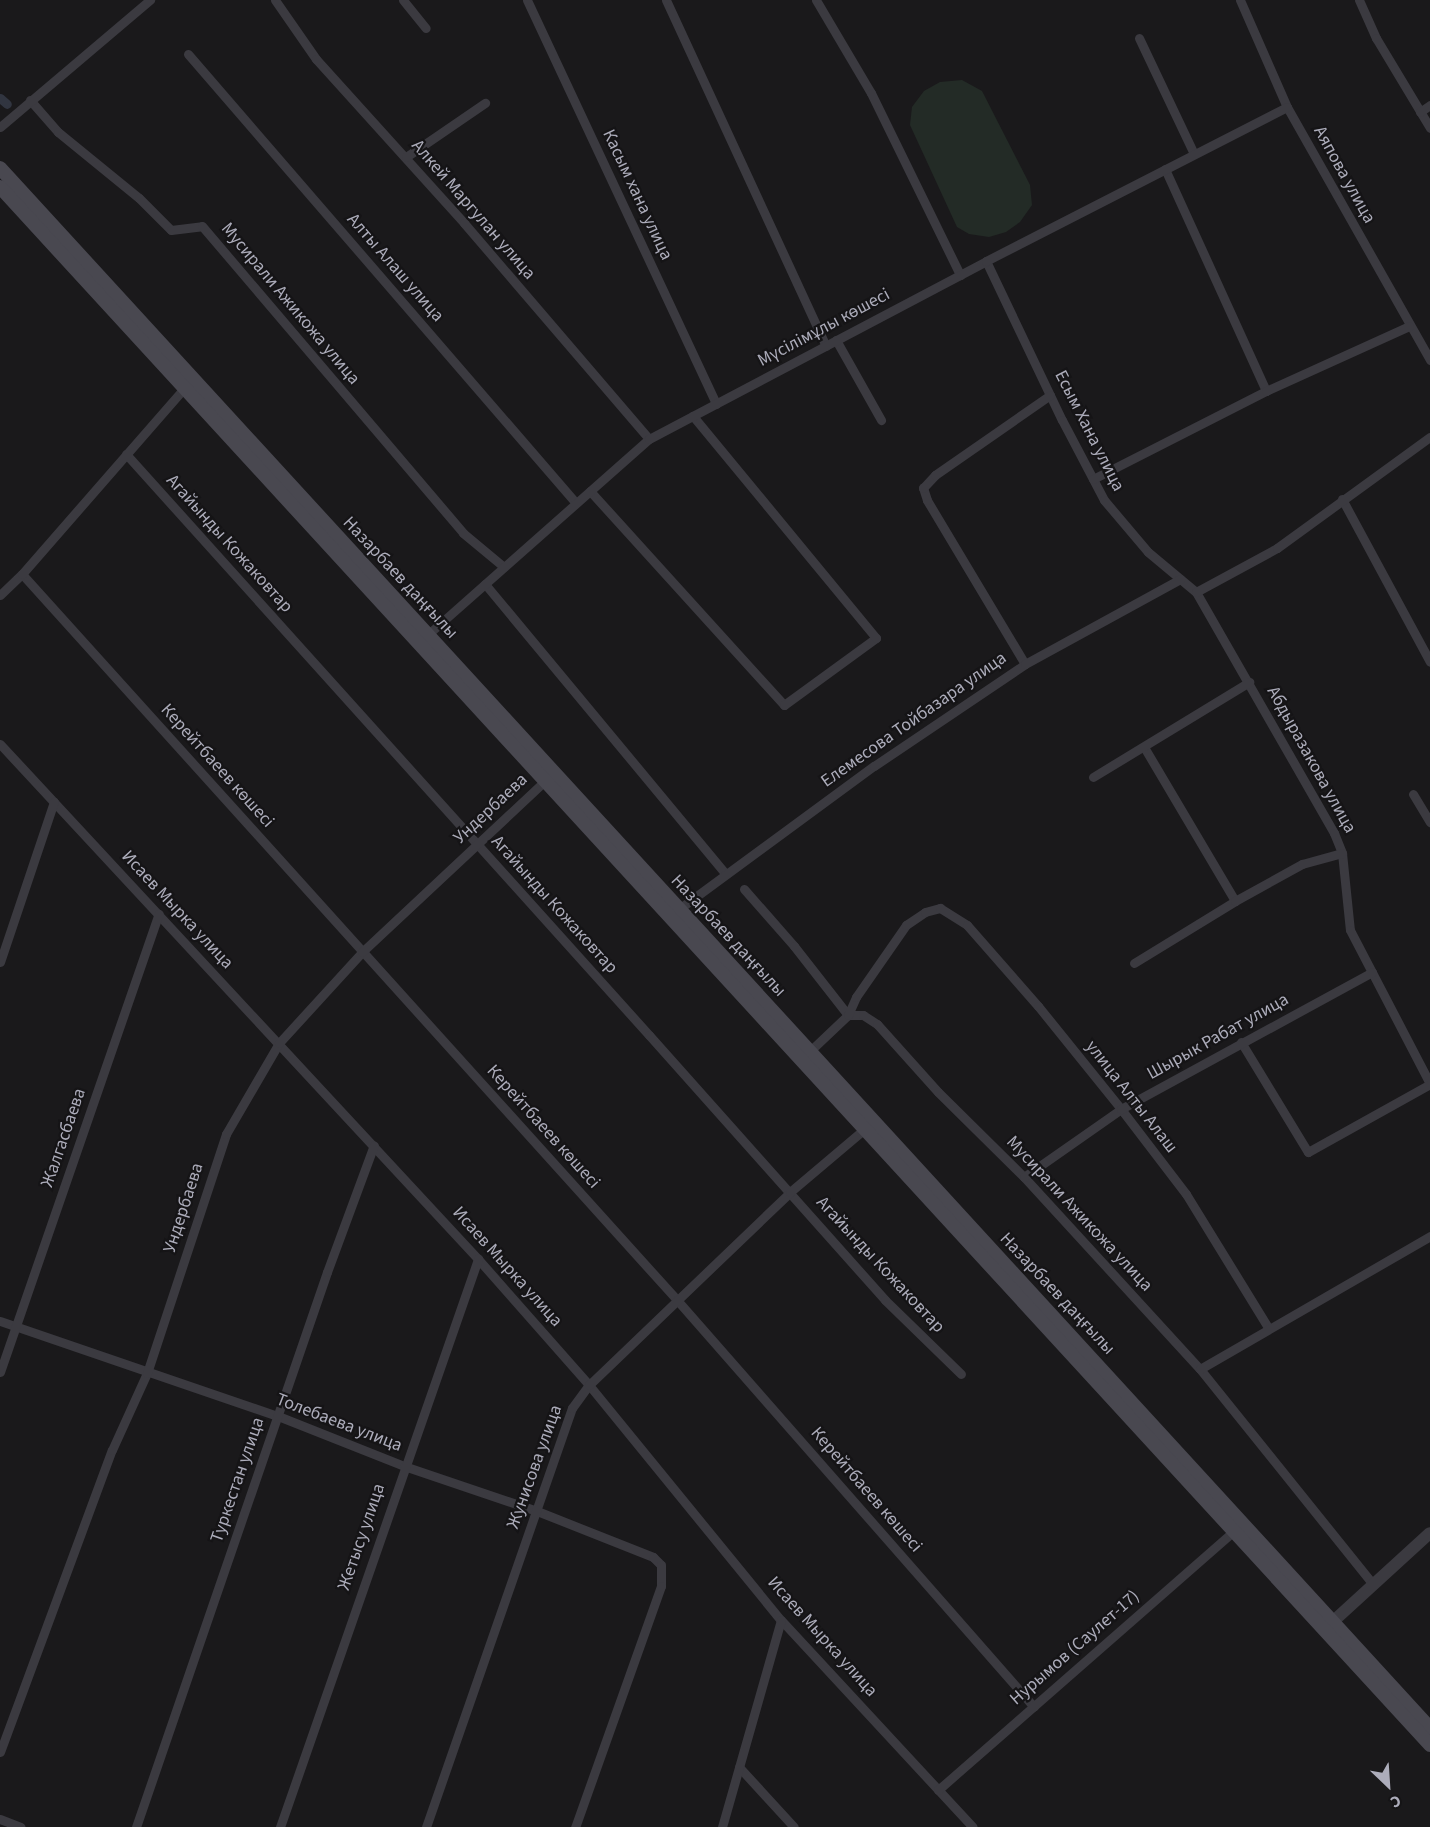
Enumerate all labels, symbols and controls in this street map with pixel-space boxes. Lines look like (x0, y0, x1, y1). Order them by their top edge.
street label: Аяпова улица (1308, 123, 1380, 227)
street label: Касым хана улица (597, 126, 677, 264)
street label: Алкей Маргулан улица (406, 136, 540, 284)
street label: Алты Алаш улица (342, 209, 448, 327)
street label: Мусирали Ажикожа улица (216, 219, 364, 389)
street label: Мүсілімұлы көшесі (754, 284, 894, 372)
street label: Есым Хана улица (1049, 367, 1129, 495)
street label: Агайынды Кожаковтар (161, 470, 297, 618)
street label: Назарбаев даңғылы (338, 512, 462, 644)
street label: Елемесова Тойбазара улица (817, 648, 1011, 792)
street label: Абдыразакова улица (1262, 683, 1360, 837)
street label: Керейтбаеев көшесі (156, 700, 278, 832)
street label: Ундербаева (450, 769, 532, 849)
street label: Агайынды Кожаковтар (486, 831, 622, 979)
street label: Исаев Мырка улица (116, 846, 238, 974)
street label: Назарбаев даңғылы (666, 870, 790, 1002)
street label: Шырык Рабат улица (1143, 989, 1293, 1085)
street label: улица Алты Алаш (1080, 1036, 1182, 1158)
street label: Керейтбаеев көшесі (482, 1061, 604, 1193)
street label: Жалгасбаева (37, 1086, 91, 1190)
street label: Мусирали Ажикожа улица (1001, 1132, 1157, 1296)
street label: Ундербаева (159, 1160, 209, 1256)
street label: Агайынды Кожаковтар (811, 1192, 949, 1338)
street label: Исаев Мырка улица (447, 1202, 567, 1332)
street label: Назарбаев даңғылы (995, 1228, 1119, 1360)
street label: Толебаева улица (273, 1389, 405, 1457)
street label: Жунисова улица (503, 1402, 567, 1532)
street label: Туркестан улица (206, 1415, 270, 1545)
street label: Керейтбаеев көшесі (806, 1423, 926, 1557)
street label: Жетысу улица (334, 1481, 390, 1593)
street label: Исаев Мырка улица (762, 1572, 882, 1702)
street label: Нурымов (Саулет-17) (1006, 1586, 1144, 1710)
north arrow (1358, 1755, 1418, 1815)
text: С (1387, 1789, 1404, 1813)

